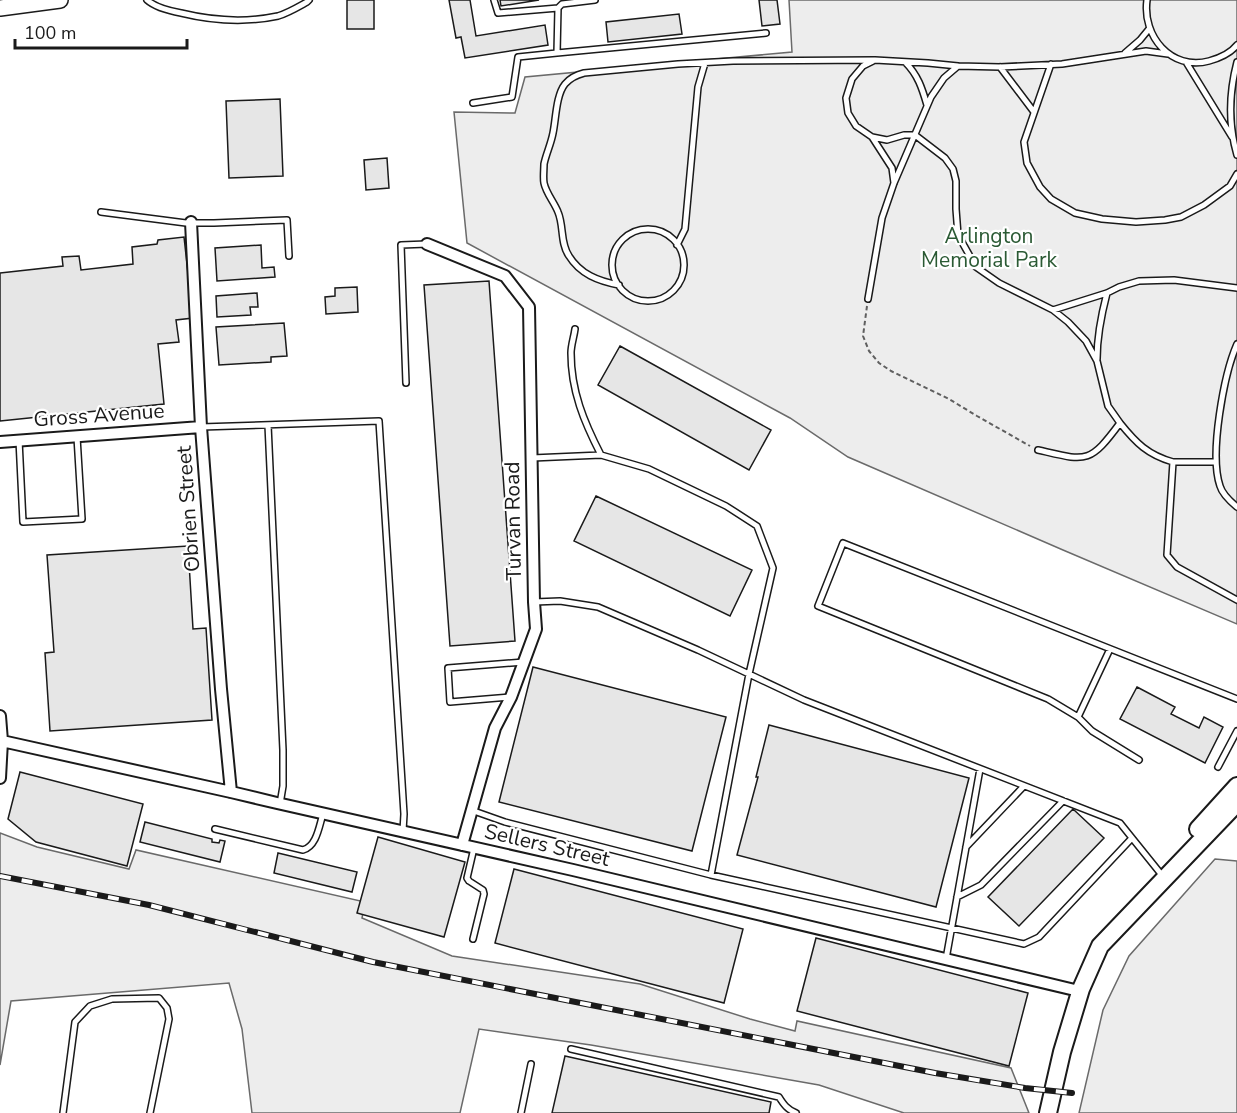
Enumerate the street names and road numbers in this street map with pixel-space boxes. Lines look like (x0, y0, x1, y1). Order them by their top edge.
street label: Gross Avenue (32, 396, 166, 434)
street label: Obrien Street (170, 444, 206, 573)
street label: Turvan Road (498, 461, 528, 581)
street label: Sellers Street (482, 817, 613, 873)

